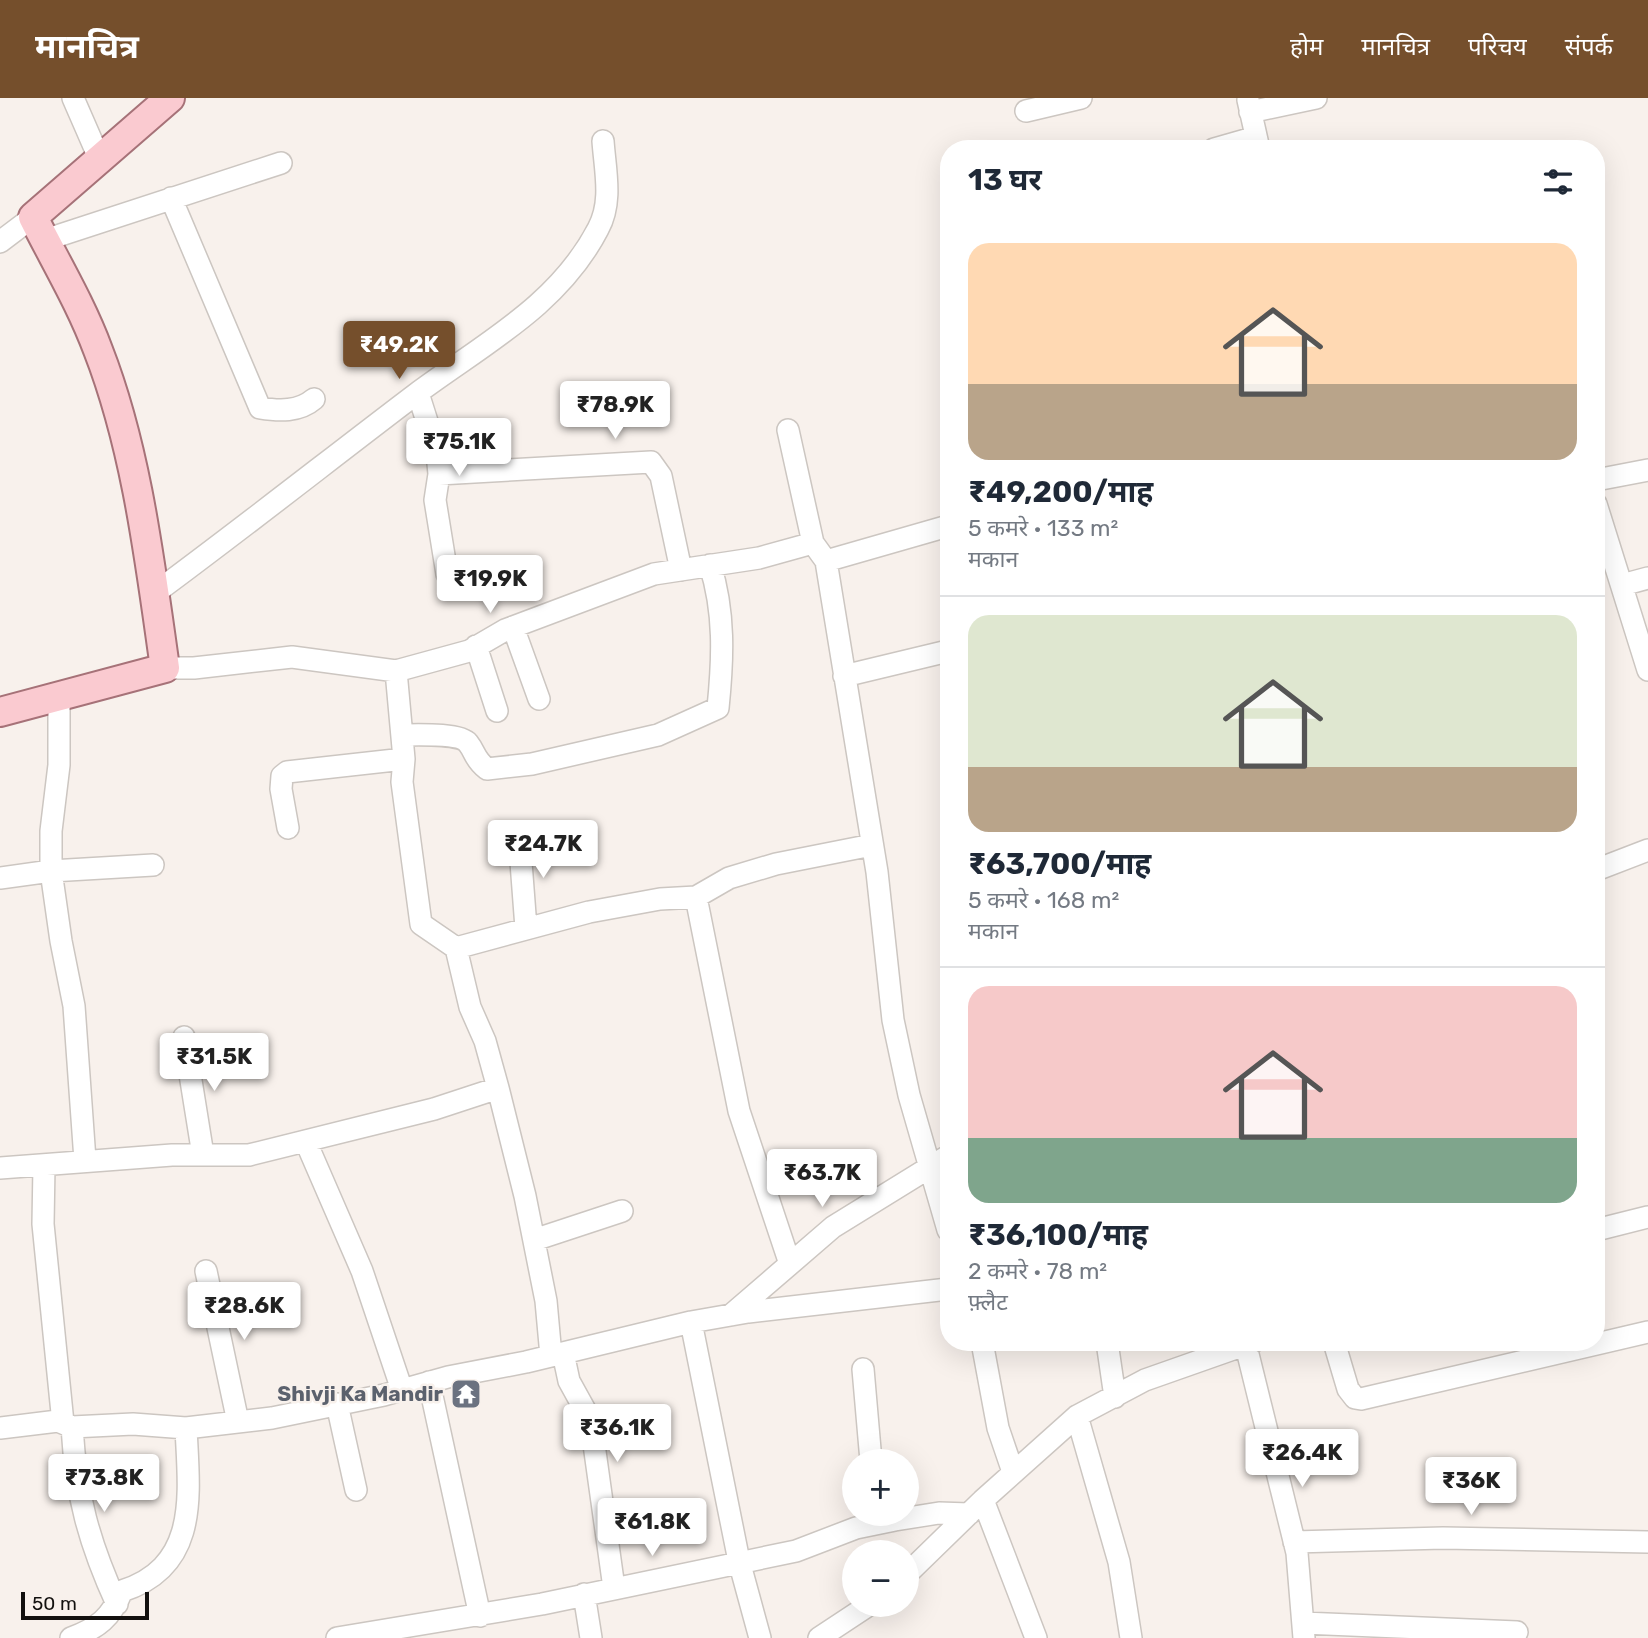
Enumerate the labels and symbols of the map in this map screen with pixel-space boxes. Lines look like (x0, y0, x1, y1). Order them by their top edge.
pin: ₹49.2K (342, 322, 456, 381)
pin: ₹78.9K (558, 382, 672, 441)
pin: ₹75.1K (402, 418, 516, 478)
pin: ₹19.9K (433, 556, 547, 615)
pin: ₹24.7K (486, 820, 600, 880)
pin: ₹31.5K (157, 1034, 271, 1093)
pin: ₹63.7K (765, 1150, 879, 1209)
pin: ₹28.6K (187, 1282, 301, 1342)
temple icon: Shivji Ka Mandir (449, 1377, 483, 1411)
place label: Shivji Ka Mandir (277, 1381, 443, 1406)
pin: ₹36.1K (560, 1404, 674, 1464)
pin: ₹26.4K (1245, 1430, 1359, 1489)
pin: ₹73.8K (47, 1454, 161, 1514)
pin: ₹36K (1430, 1458, 1512, 1517)
pin: ₹61.8K (595, 1498, 709, 1558)
scale bar (21, 1589, 149, 1621)

